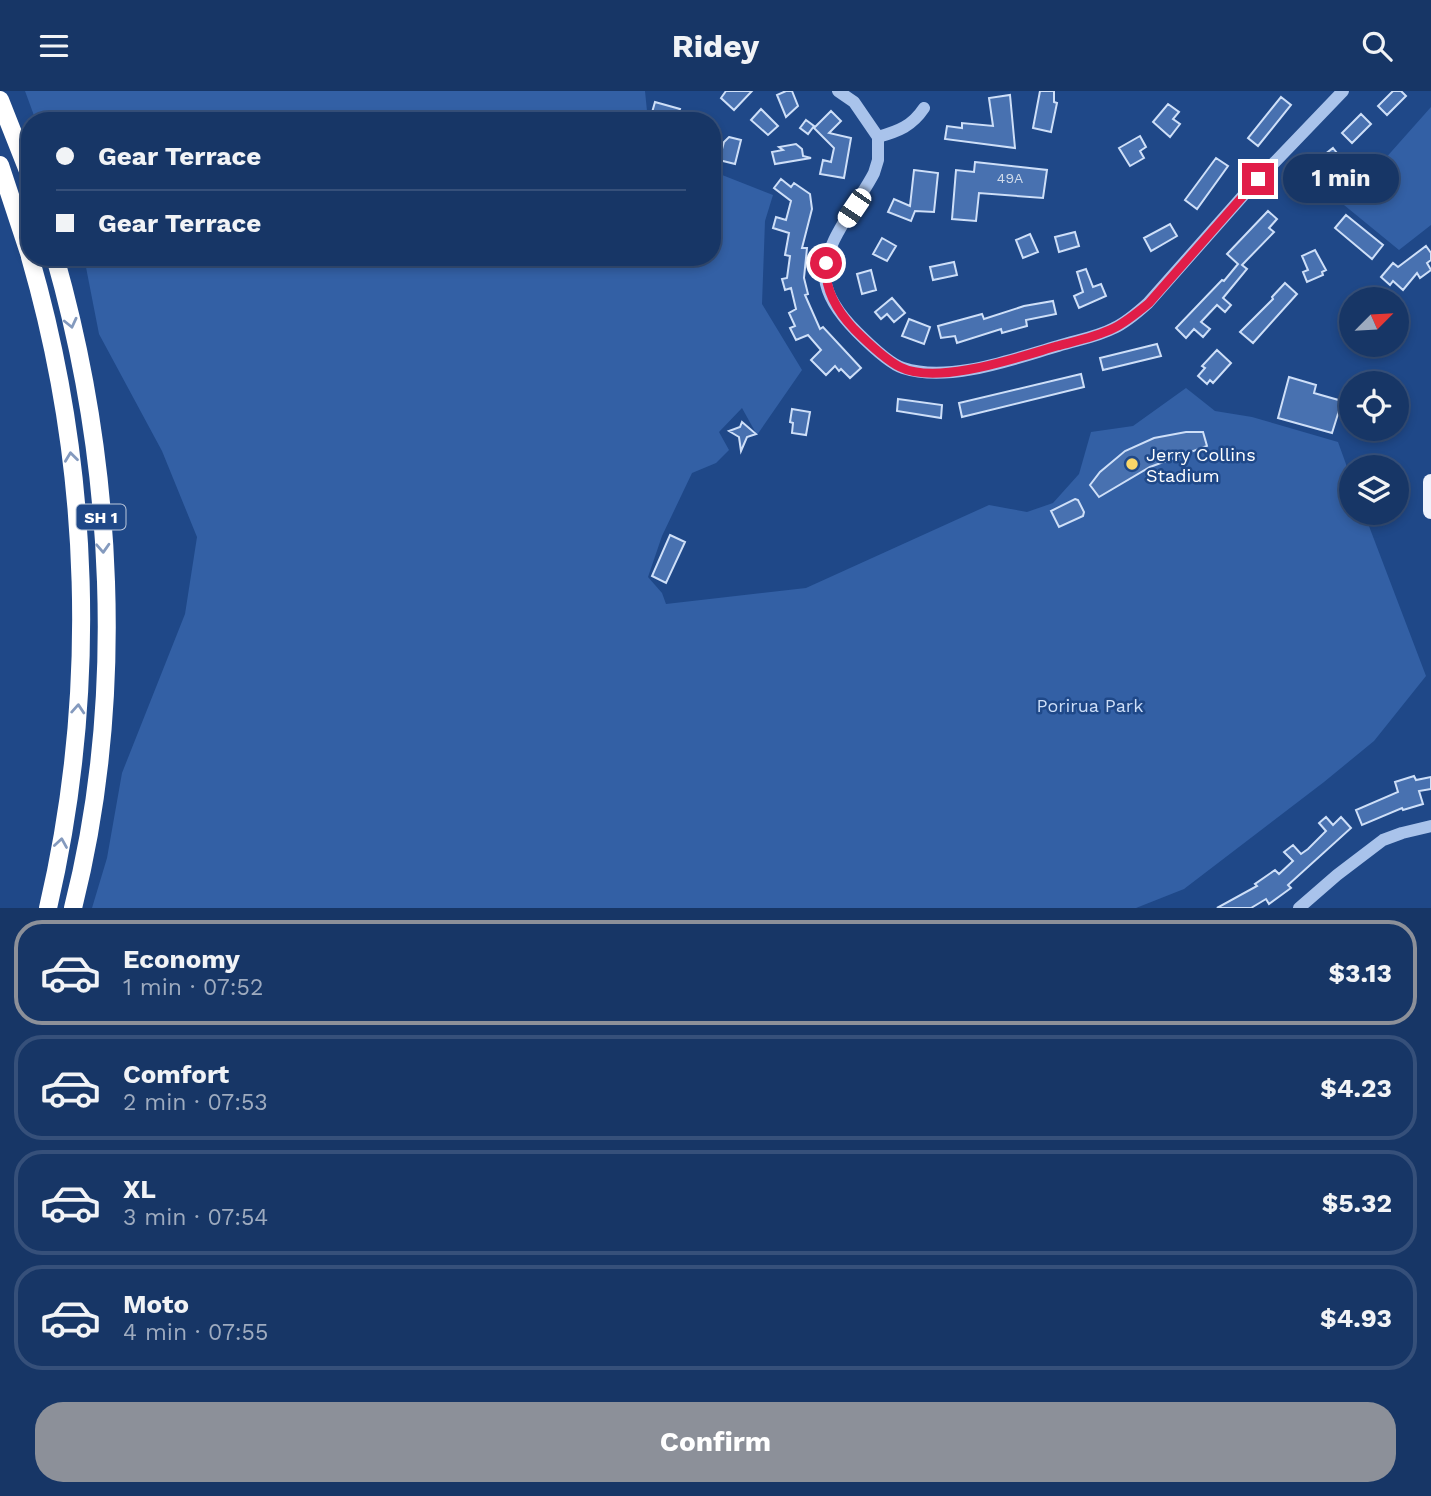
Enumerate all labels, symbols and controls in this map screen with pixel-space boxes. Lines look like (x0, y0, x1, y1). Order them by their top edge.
icon: menu (35, 27, 73, 65)
text: Ridey (672, 27, 759, 65)
icon: search (1358, 27, 1396, 65)
text: Gear Terrace (98, 141, 261, 171)
callout: 1 min (1282, 155, 1398, 203)
route end (1242, 163, 1274, 195)
text: 1 min (1311, 165, 1371, 192)
house number: 49A (997, 170, 1023, 186)
car (834, 185, 875, 231)
text: Gear Terrace (98, 208, 261, 238)
route start (810, 247, 842, 279)
north arrow (1339, 287, 1409, 357)
map controls (1339, 287, 1409, 525)
one-way arrow (63, 317, 78, 329)
button: locate (1339, 371, 1409, 441)
place label: Jerry Collins Stadium (1146, 444, 1256, 486)
one-way arrow (64, 451, 79, 463)
button: layers (1339, 455, 1409, 525)
marker: Jerry Collins Stadium (1124, 456, 1140, 472)
road number: SH 1 (76, 505, 126, 529)
one-way arrow (96, 543, 111, 554)
park label: Porirua Park (1037, 695, 1143, 716)
one-way arrow (70, 703, 85, 714)
one-way arrow (53, 837, 68, 848)
icon: car (39, 941, 102, 1004)
text: Economy (123, 944, 240, 974)
text: $3.13 (1328, 958, 1392, 988)
text: 1 min · 07:52 (123, 974, 263, 1001)
icon: car (39, 1056, 102, 1119)
text: Comfort (123, 1059, 229, 1089)
text: $4.23 (1320, 1073, 1392, 1103)
text: 2 min · 07:53 (123, 1089, 268, 1116)
icon: car (39, 1171, 102, 1234)
text: XL (123, 1174, 156, 1204)
text: $5.32 (1322, 1188, 1392, 1218)
text: 3 min · 07:54 (123, 1204, 268, 1231)
icon: car (39, 1286, 102, 1349)
text: Moto (123, 1289, 189, 1319)
text: $4.93 (1320, 1303, 1392, 1333)
text: 4 min · 07:55 (123, 1319, 268, 1346)
button: Confirm (35, 1402, 1396, 1482)

